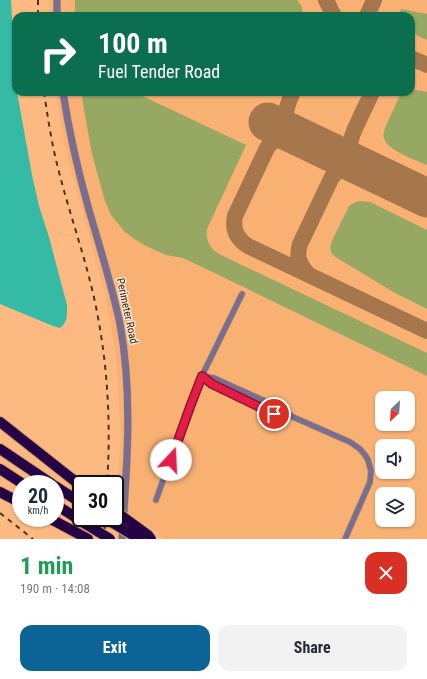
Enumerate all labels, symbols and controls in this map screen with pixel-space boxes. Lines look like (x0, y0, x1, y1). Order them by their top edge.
text: 100 m (98, 27, 168, 60)
icon: right (32, 28, 84, 80)
text: Fuel Tender Road (98, 61, 220, 82)
street label: Perimeter Road (114, 277, 140, 345)
north arrow (375, 391, 415, 431)
map controls (375, 391, 415, 527)
pin (257, 397, 291, 431)
icon: arrive (263, 403, 285, 425)
position arrow (150, 439, 192, 481)
button: sound (375, 439, 415, 479)
speed limit sign: 30 (72, 475, 124, 527)
text: 20 (28, 484, 48, 508)
button: layers (375, 487, 415, 527)
text: km/h (28, 505, 48, 516)
text: 1 min (20, 552, 73, 580)
button: close (365, 552, 407, 594)
text: 190 m · 14:08 (20, 581, 90, 596)
button: Exit (20, 625, 210, 671)
button: Share (218, 625, 407, 671)

